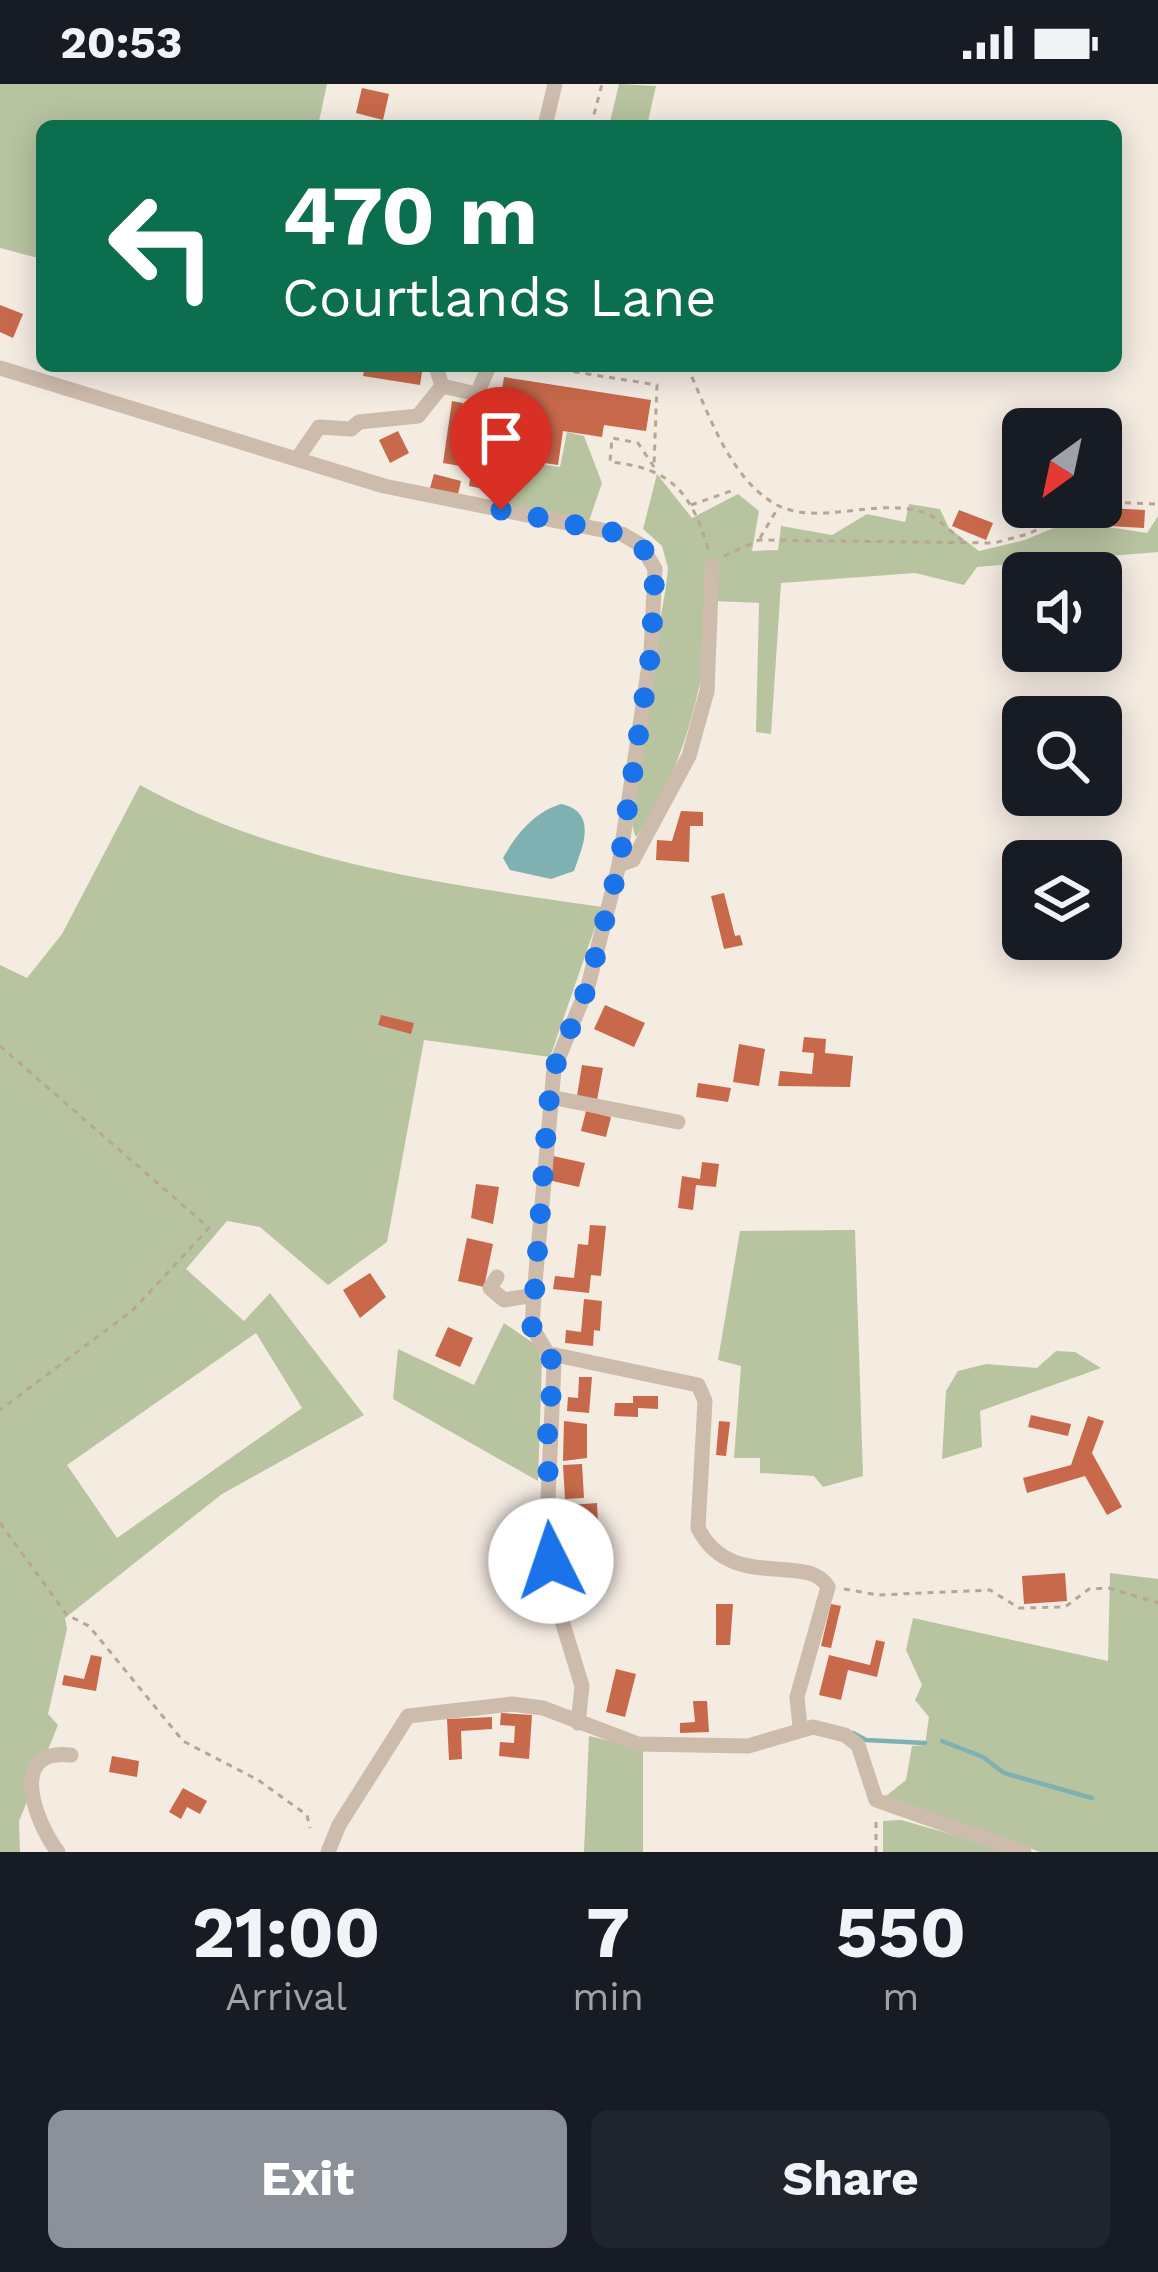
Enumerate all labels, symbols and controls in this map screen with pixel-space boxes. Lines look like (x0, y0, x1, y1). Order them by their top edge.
text: 20:53 (60, 16, 182, 69)
text: 470 m (282, 166, 538, 264)
icon: left (84, 168, 240, 324)
text: Courtlands Lane (282, 266, 716, 329)
pin (450, 387, 552, 510)
icon: arrive (468, 405, 534, 471)
north arrow (1002, 408, 1122, 528)
map controls (1002, 408, 1122, 960)
button: sound (1002, 552, 1122, 672)
button: search (1002, 696, 1122, 816)
button: layers (1002, 840, 1122, 960)
position arrow (488, 1498, 614, 1624)
text: 21:00 (192, 1890, 380, 1974)
text: 7 (586, 1890, 630, 1974)
text: 550 (836, 1890, 966, 1974)
text: Arrival (225, 1974, 347, 2019)
text: min (572, 1974, 644, 2019)
text: m (882, 1974, 920, 2019)
button: Exit (48, 2110, 567, 2248)
button: Share (591, 2110, 1110, 2248)

